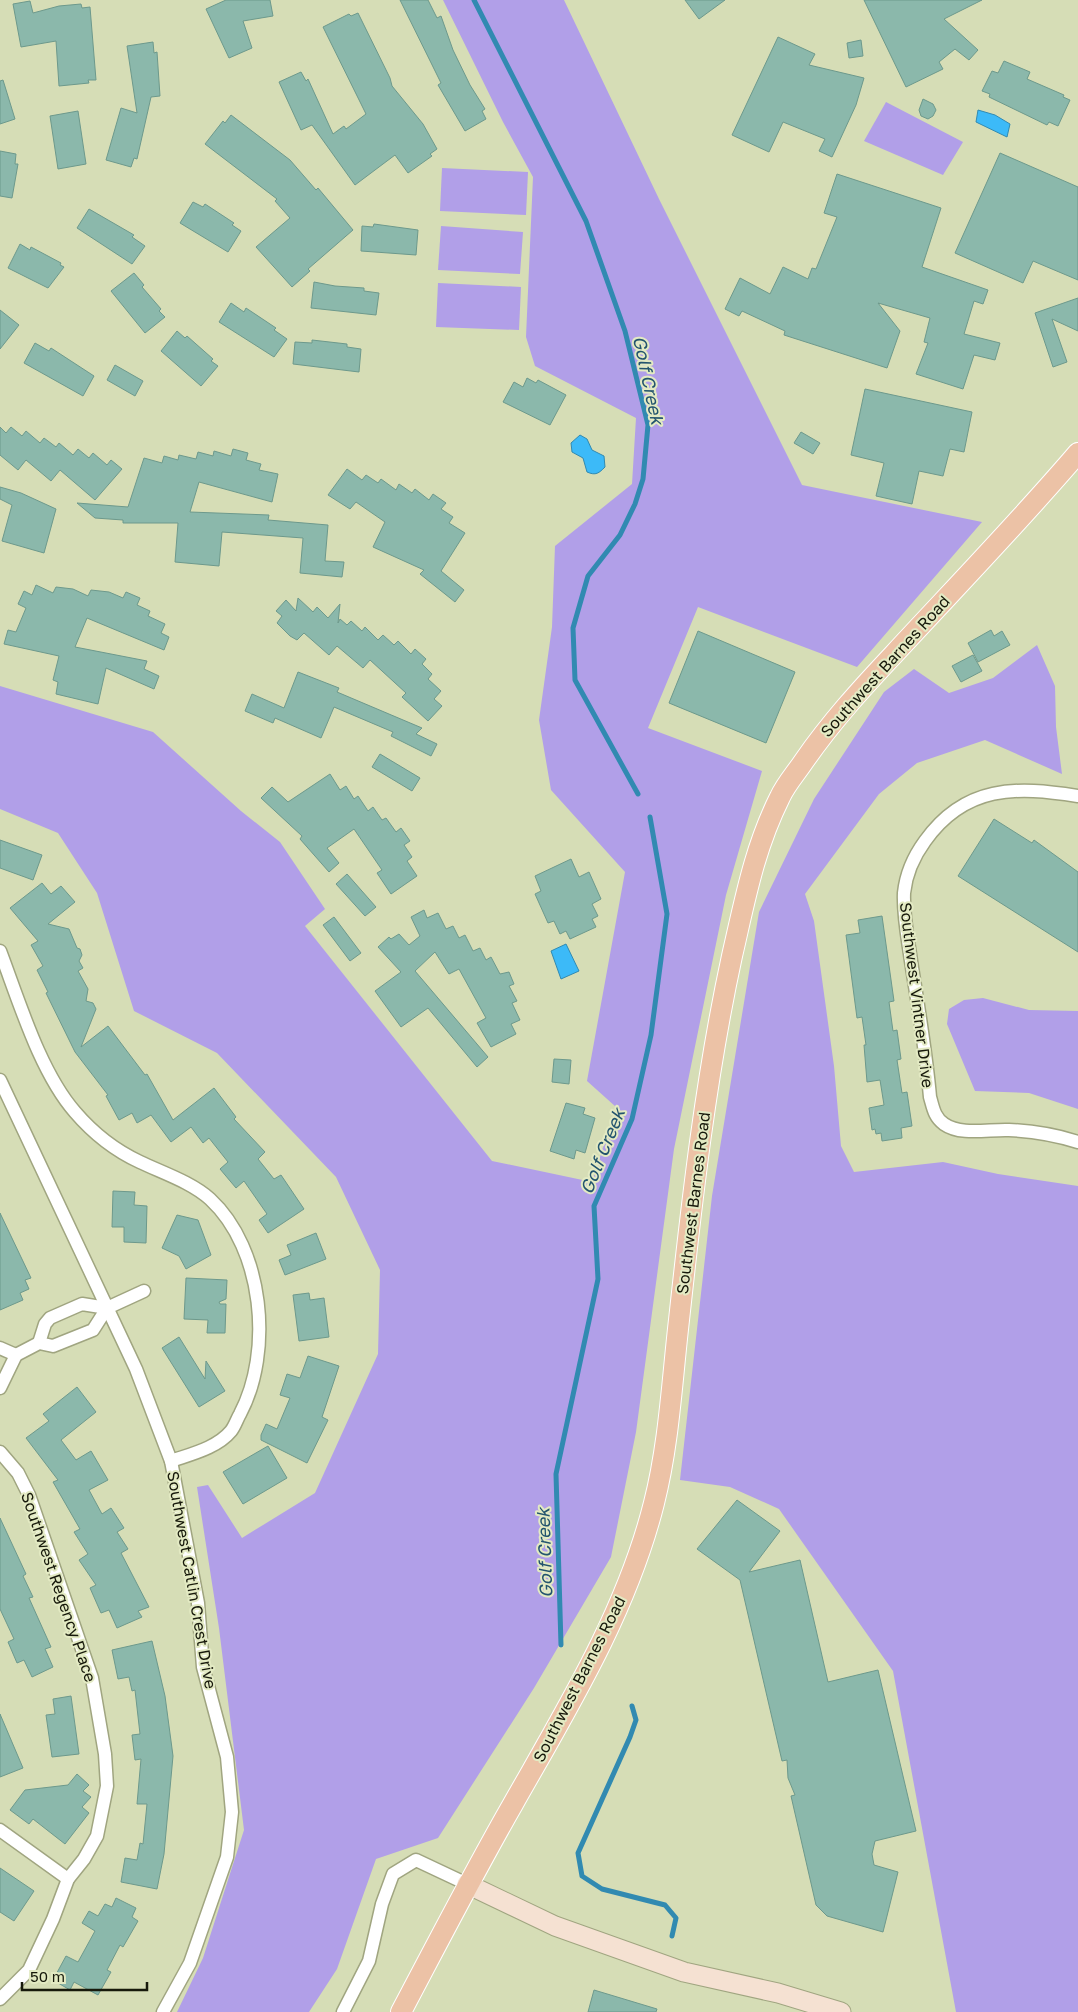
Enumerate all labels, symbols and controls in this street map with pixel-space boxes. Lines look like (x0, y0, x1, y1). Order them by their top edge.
water label: Golf Creek (629, 334, 670, 428)
street label: Southwest Barnes Road (816, 591, 954, 741)
street label: Southwest Vintner Drive (896, 901, 938, 1089)
water label: Golf Creek (575, 1103, 630, 1197)
street label: Southwest Barnes Road (672, 1111, 714, 1295)
street label: Southwest Catlin Crest Drive (163, 1470, 221, 1690)
street label: Southwest Regency Place (17, 1489, 101, 1685)
water label: Golf Creek (531, 1506, 557, 1598)
street label: Southwest Barnes Road (528, 1593, 630, 1765)
scale bar (22, 1960, 148, 1992)
text: 50 m (30, 1967, 65, 1985)

